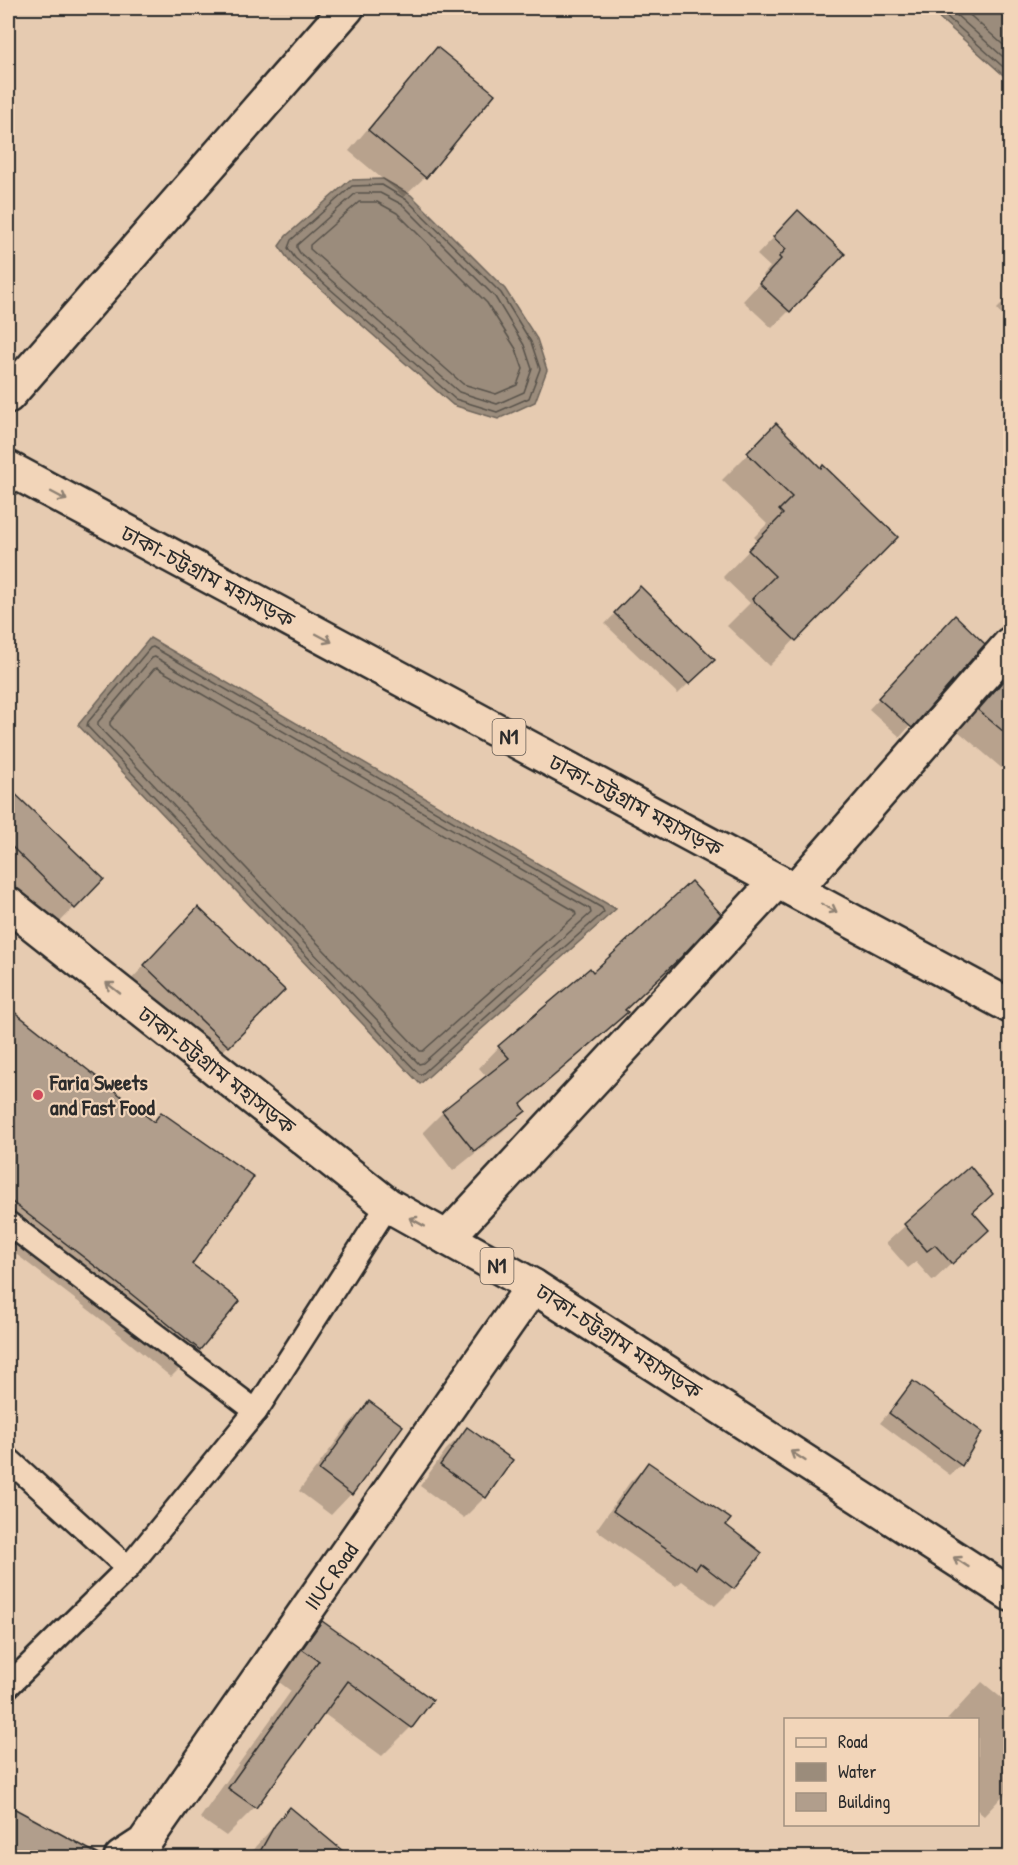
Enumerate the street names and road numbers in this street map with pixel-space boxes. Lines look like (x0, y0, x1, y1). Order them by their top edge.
street label: ঢাকা-চট্টগ্রাম মহাসড়ক (115, 517, 300, 635)
road number: N1 (492, 719, 526, 755)
street label: ঢাকা-চট্টগ্রাম মহাসড়ক (543, 746, 728, 864)
street label: ঢাকা-চট্টগ্রাম মহাসড়ক (131, 998, 302, 1141)
road number: N1 (480, 1248, 514, 1284)
street label: ঢাকা-চট্টগ্রাম মহাসড়ক (529, 1275, 708, 1406)
street label: IIUC Road (297, 1536, 365, 1616)

